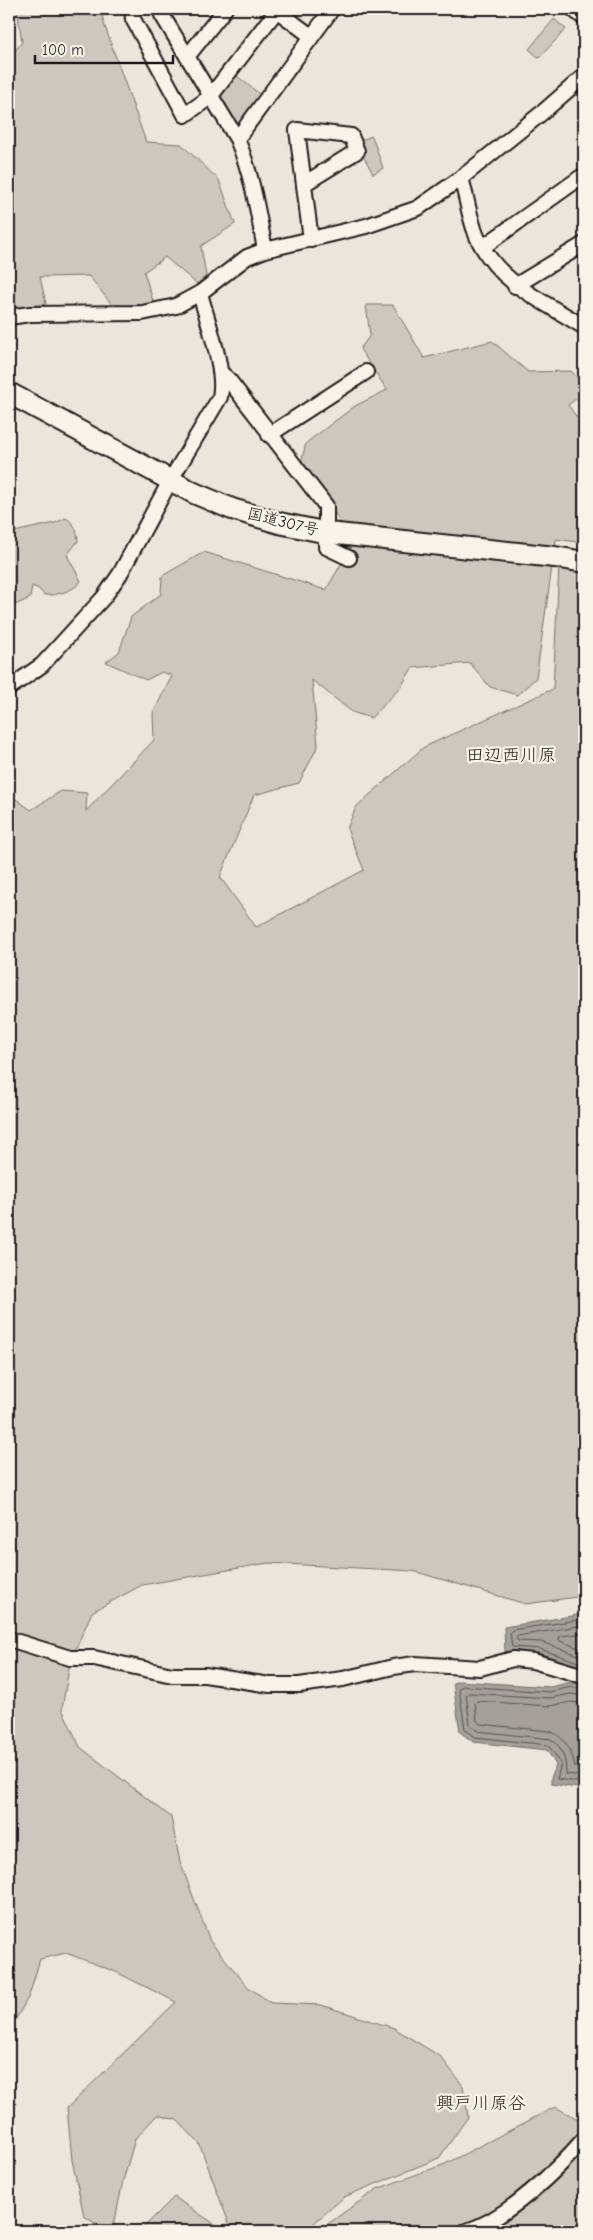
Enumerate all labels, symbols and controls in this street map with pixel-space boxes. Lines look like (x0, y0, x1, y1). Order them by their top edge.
scale bar (35, 32, 172, 64)
text: 100 m (42, 41, 84, 59)
street label: 国道307号 (245, 504, 321, 540)
district label: 田辺西川原 (466, 745, 556, 766)
district label: 興戸川原谷 (436, 2093, 526, 2114)

